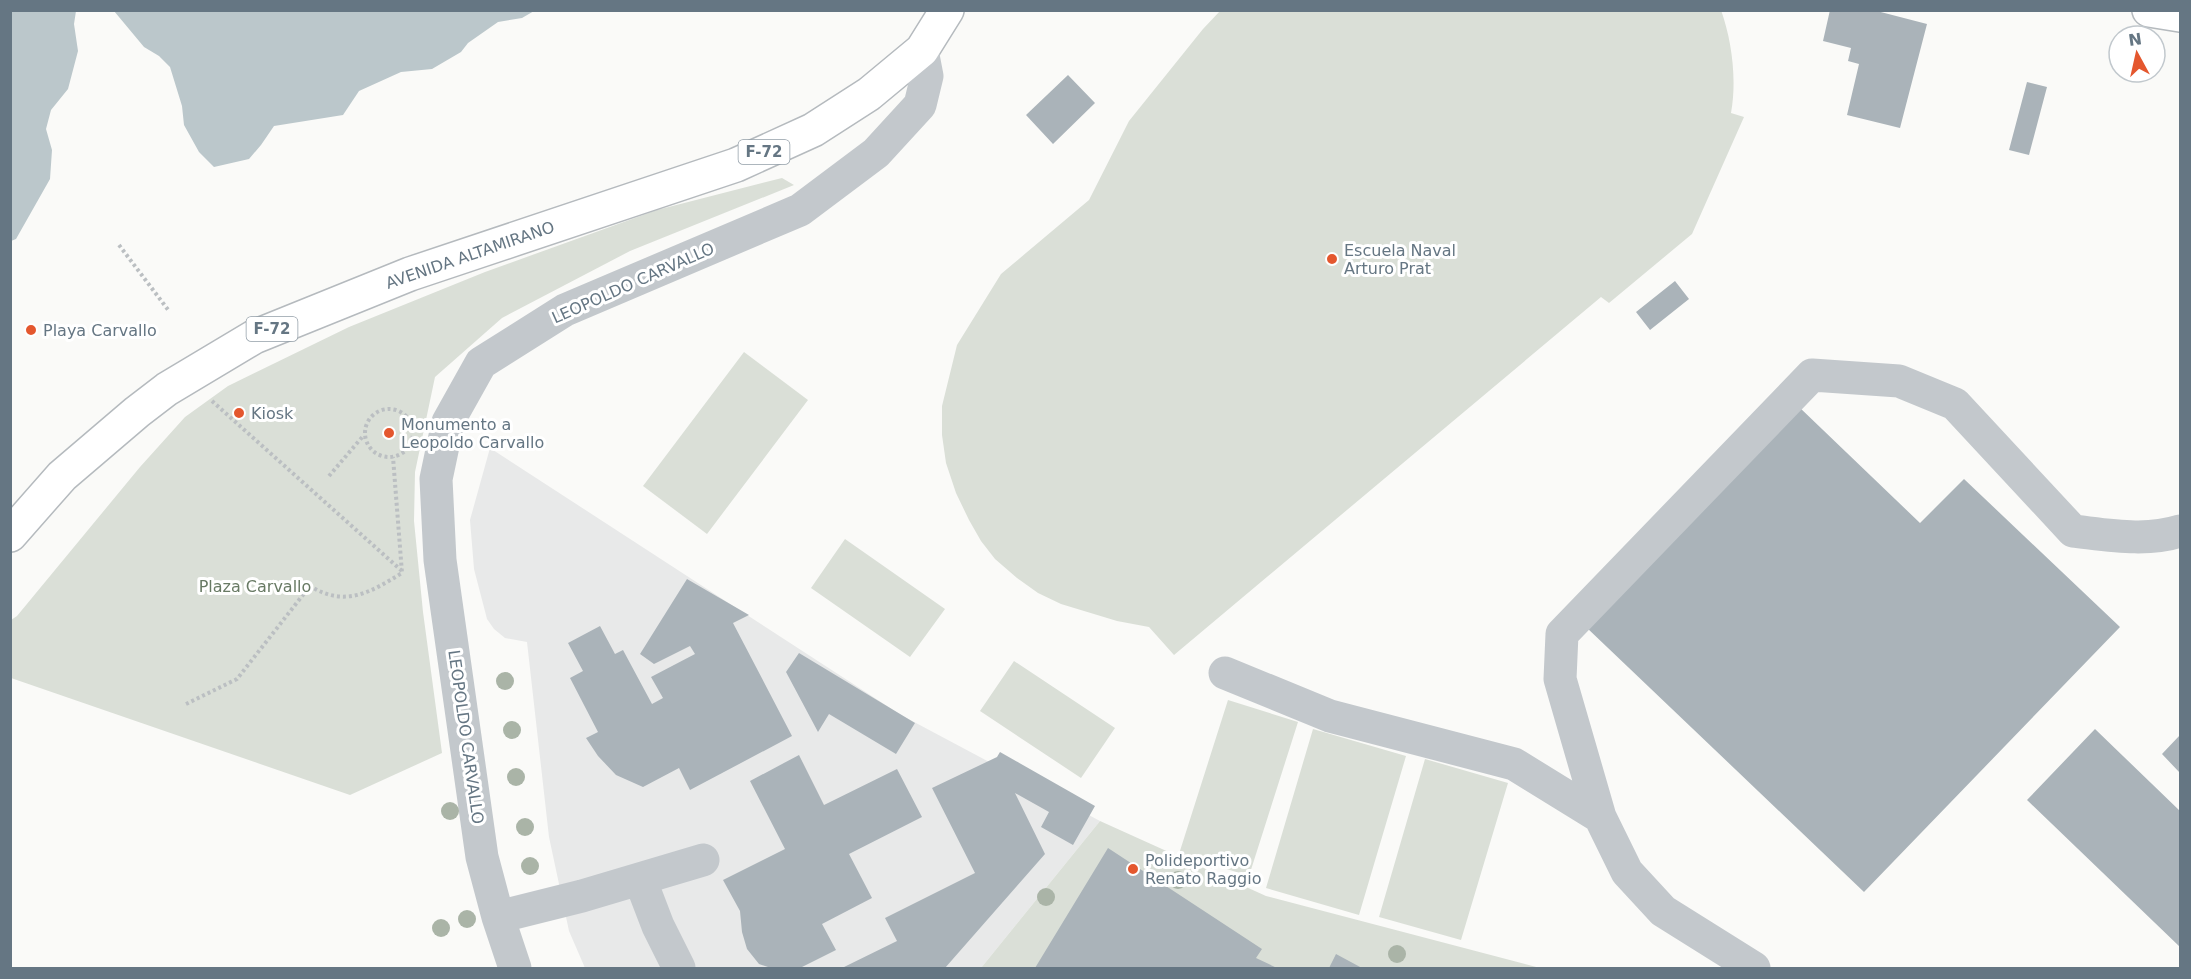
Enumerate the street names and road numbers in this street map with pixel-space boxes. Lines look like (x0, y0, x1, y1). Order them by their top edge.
road number: F-72 (738, 140, 789, 164)
street label: AVENIDA ALTAMIRANO (383, 217, 557, 293)
street label: LEOPOLDO CARVALLO (549, 239, 717, 327)
road number: F-72 (246, 317, 298, 341)
street label: LEOPOLDO CARVALLO (444, 649, 488, 825)

